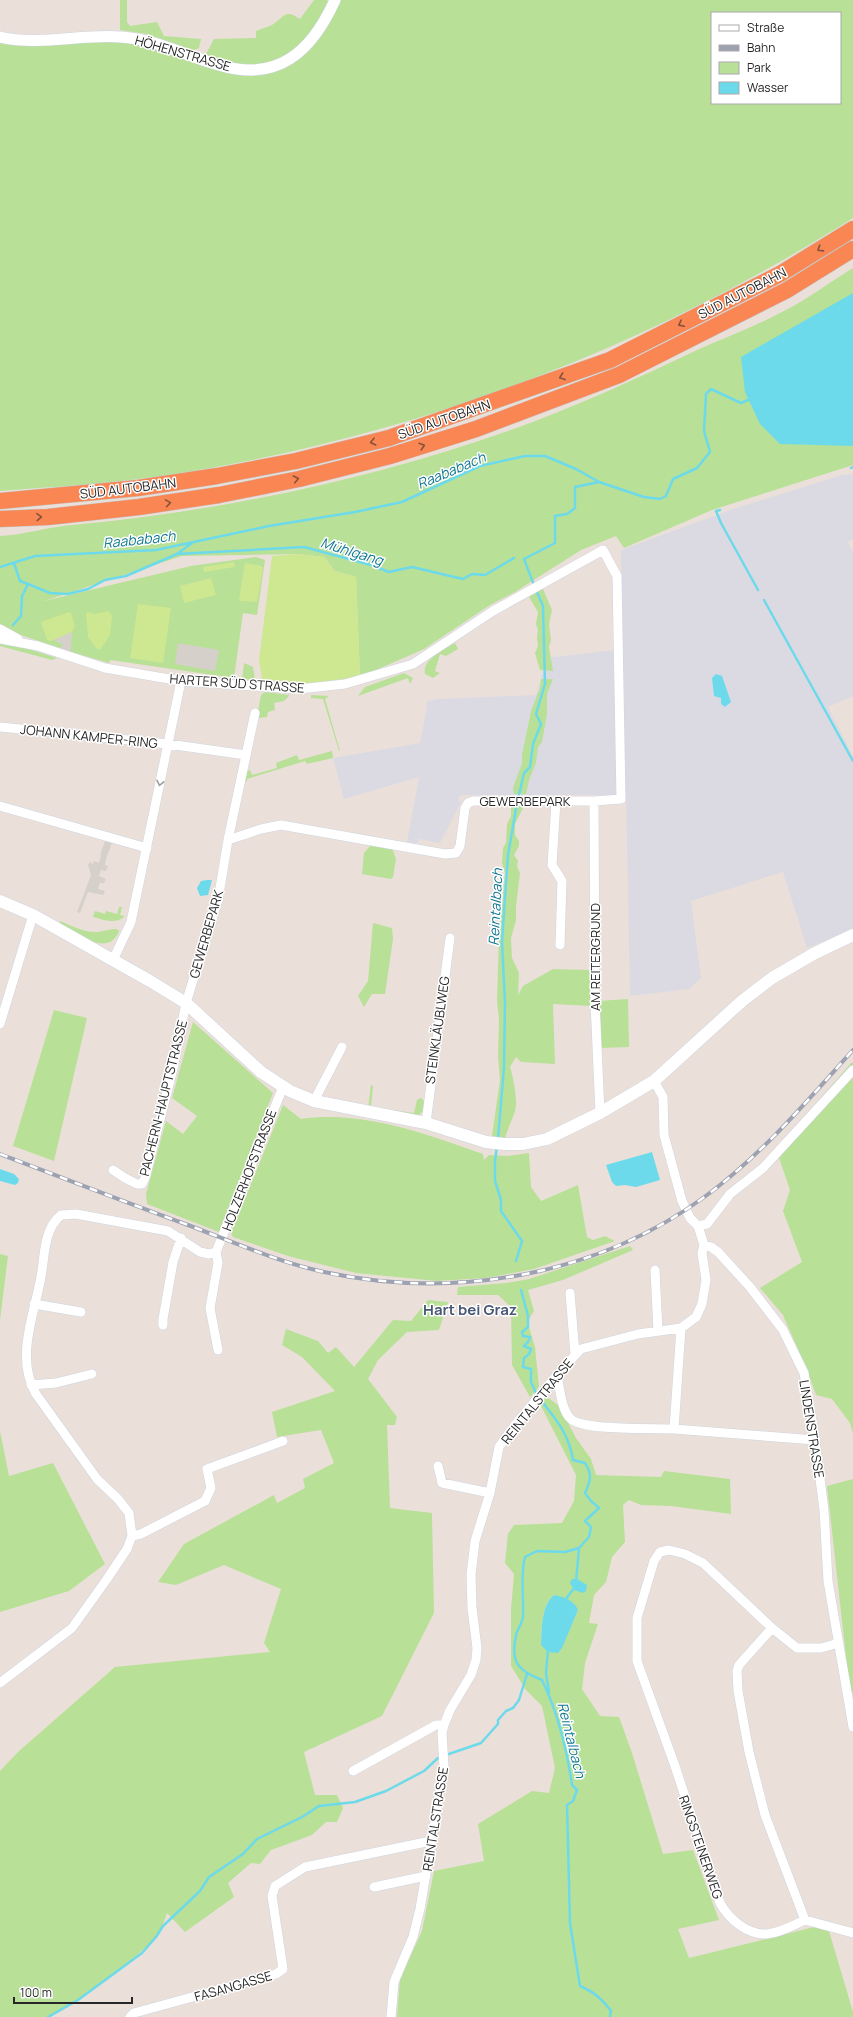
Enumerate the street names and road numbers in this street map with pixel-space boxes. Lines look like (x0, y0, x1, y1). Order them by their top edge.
street label: HÖHENSTRASSE (133, 31, 233, 75)
street label: SÜD AUTOBAHN (695, 263, 789, 323)
street label: SÜD AUTOBAHN (395, 395, 493, 443)
street label: SÜD AUTOBAHN (79, 473, 177, 503)
street label: HARTER SÜD STRASSE (169, 669, 305, 697)
street label: JOHANN KAMPER-RING (19, 720, 159, 752)
street label: GEWERBEPARK (479, 792, 571, 810)
street label: GEWERBEPARK (185, 887, 227, 980)
street label: AM REITERGRUND (586, 903, 604, 1011)
street label: STEINKLÄUBLWEG (421, 975, 453, 1085)
street label: PACHERN-HAUPTSTRASSE (135, 1018, 191, 1178)
street label: HOLZERHOFSTRASSE (217, 1107, 281, 1233)
street label: REINTALSTRASSE (497, 1354, 577, 1448)
street label: LINDENSTRASSE (795, 1379, 829, 1479)
street label: REINTALSTRASSE (418, 1765, 452, 1873)
street label: RINGSTEINERWEG (675, 1793, 727, 1901)
street label: FASANGASSE (192, 1966, 274, 2006)

